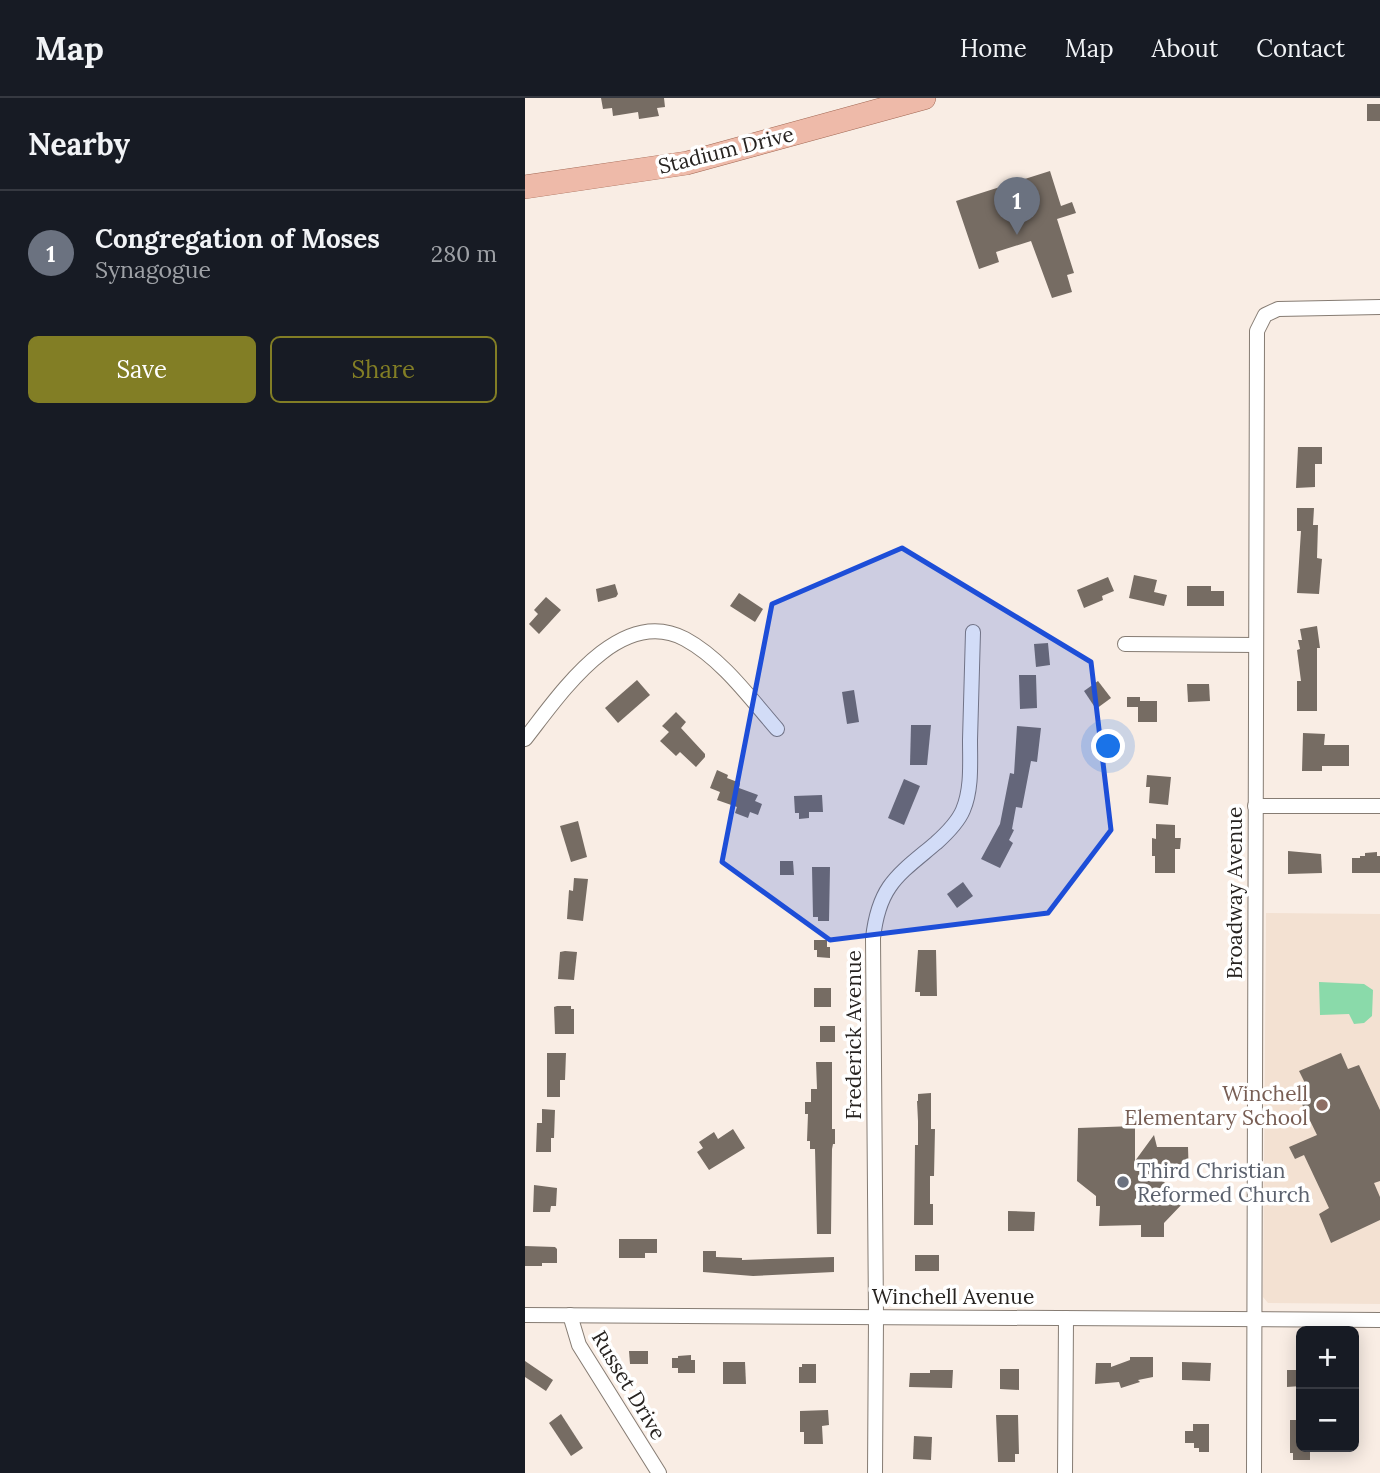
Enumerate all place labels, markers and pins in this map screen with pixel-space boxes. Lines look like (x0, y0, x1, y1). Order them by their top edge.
pin: 1 (994, 177, 1040, 235)
place label: Winchell Elementary School (1124, 1080, 1308, 1131)
marker: Winchell Elementary School (1314, 1097, 1330, 1113)
place label: Third Christian Reformed Church (1137, 1157, 1310, 1208)
marker: Third Christian Reformed Church (1115, 1174, 1131, 1190)

